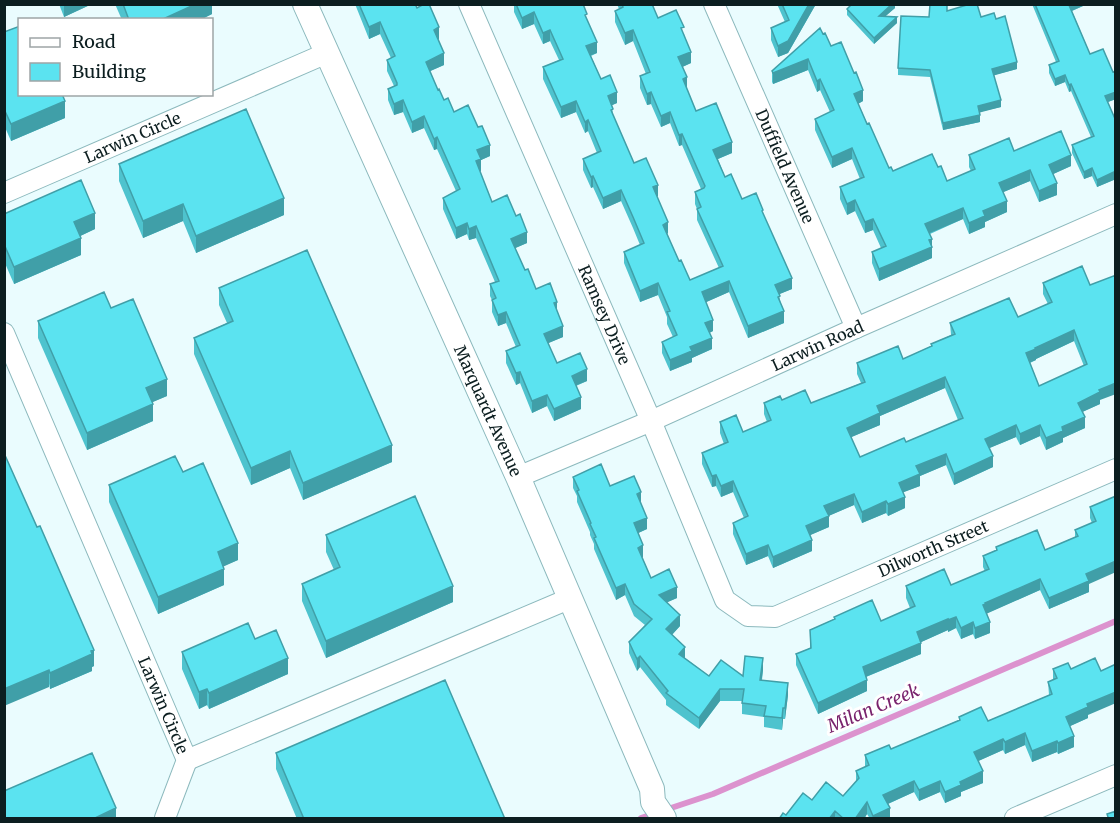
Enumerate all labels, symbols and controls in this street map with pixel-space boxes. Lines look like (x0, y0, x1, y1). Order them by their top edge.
legend (18, 18, 213, 96)
text: Road (72, 30, 116, 53)
text: Building (72, 60, 146, 83)
street label: Duffield Avenue (751, 106, 819, 226)
street label: Larwin Circle (81, 108, 184, 167)
street label: Ramsey Drive (574, 262, 635, 368)
street label: Larwin Road (768, 316, 867, 375)
street label: Marquardt Avenue (450, 342, 526, 479)
street label: Dilworth Street (875, 515, 992, 581)
street label: Larwin Circle (134, 654, 193, 757)
water label: Milan Creek (823, 678, 923, 738)

